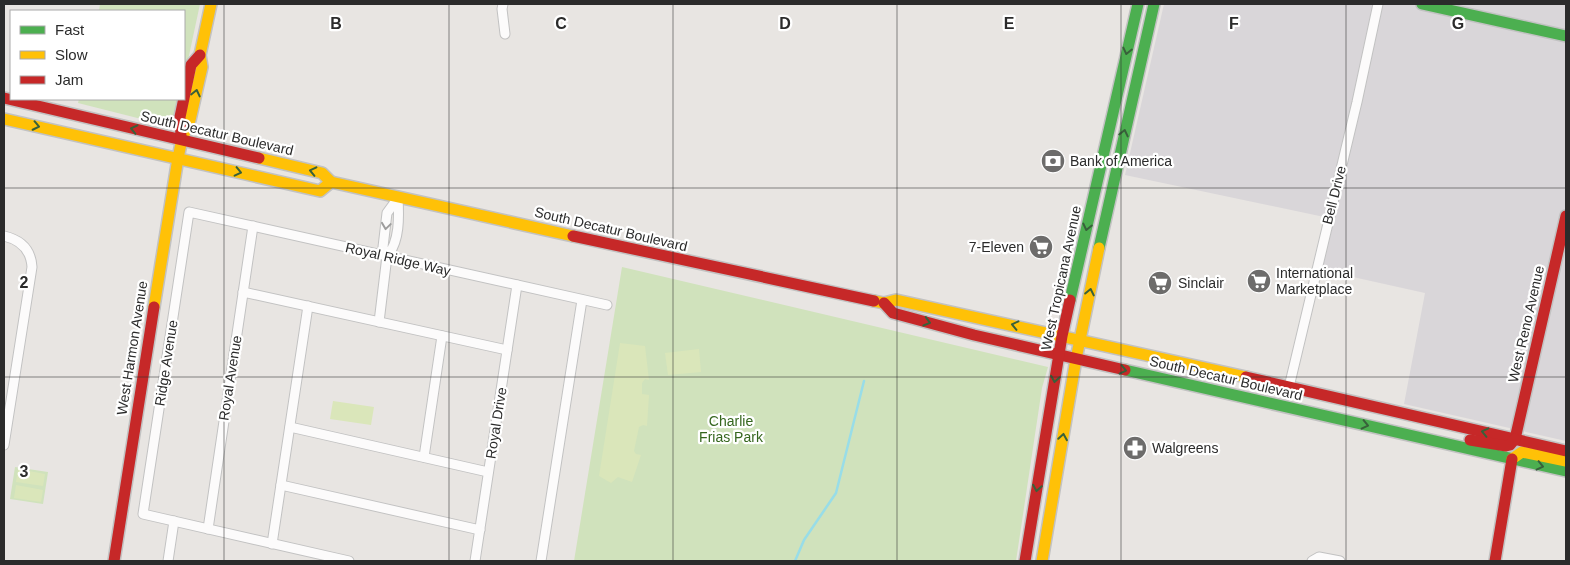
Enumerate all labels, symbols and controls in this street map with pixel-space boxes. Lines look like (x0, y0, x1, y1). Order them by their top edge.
legend (10, 10, 185, 100)
text: B (330, 15, 342, 32)
text: C (555, 15, 567, 32)
text: D (779, 15, 791, 32)
text: E (1004, 15, 1015, 32)
text: F (1229, 15, 1239, 32)
text: G (1452, 15, 1464, 32)
text: Fast (55, 21, 85, 38)
text: Slow (55, 46, 88, 63)
one-way arrow (1122, 47, 1133, 56)
text: Jam (55, 71, 83, 88)
one-way arrow (190, 89, 201, 98)
street label: South Decatur Boulevard (139, 108, 295, 158)
one-way arrow (32, 120, 41, 131)
one-way arrow (130, 124, 139, 135)
one-way arrow (1118, 129, 1129, 138)
bank icon: Bank of America (1040, 148, 1066, 174)
place label: Bank of America (1070, 153, 1172, 169)
street label: Bell Drive (1319, 164, 1349, 226)
one-way arrow (234, 166, 243, 177)
one-way arrow (309, 166, 318, 177)
street label: South Decatur Boulevard (533, 204, 689, 254)
street label: West Tropicana Avenue (1038, 204, 1084, 352)
one-way arrow (381, 221, 391, 230)
one-way arrow (1082, 222, 1093, 231)
supermarket icon: 7-Eleven (1028, 234, 1054, 260)
street label: Royal Ridge Way (344, 239, 452, 279)
place label: 7-Eleven (969, 239, 1024, 255)
street label: West Reno Avenue (1505, 264, 1547, 384)
place label: International Marketplace (1276, 265, 1353, 297)
supermarket icon: International Marketplace (1246, 268, 1272, 294)
supermarket icon: Sinclair (1147, 270, 1173, 296)
text: 2 (20, 274, 29, 291)
place label: Sinclair (1178, 275, 1224, 291)
street label: West Harmon Avenue (113, 280, 151, 416)
one-way arrow (1084, 288, 1095, 297)
one-way arrow (923, 317, 931, 327)
street label: Ridge Avenue (151, 319, 181, 407)
one-way arrow (1010, 320, 1019, 331)
street label: Royal Avenue (215, 334, 245, 422)
street label: South Decatur Boulevard (1148, 353, 1304, 403)
one-way arrow (1119, 364, 1128, 375)
one-way arrow (1050, 375, 1060, 384)
street label: Royal Drive (482, 386, 510, 460)
park label: Charlie Frias Park (699, 413, 764, 445)
one-way arrow (1361, 419, 1370, 430)
one-way arrow (1480, 428, 1489, 438)
one-way arrow (1057, 432, 1067, 441)
pharmacy icon: Walgreens (1122, 435, 1148, 461)
place label: Walgreens (1152, 440, 1218, 456)
one-way arrow (1536, 460, 1545, 471)
text: 3 (20, 463, 29, 480)
one-way arrow (1033, 483, 1043, 492)

